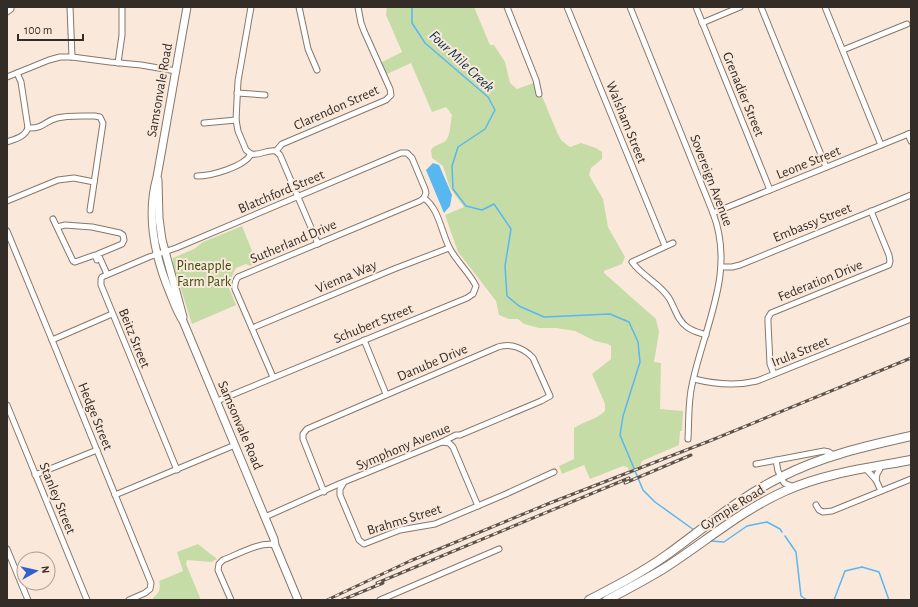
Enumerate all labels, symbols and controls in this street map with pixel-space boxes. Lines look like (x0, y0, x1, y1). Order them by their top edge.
scale bar (18, 16, 83, 42)
text: 100 m (24, 24, 52, 36)
water label: Four Mile Creek (426, 28, 497, 95)
street label: Samsonvale Road (145, 42, 175, 138)
street label: Grenadier Street (720, 50, 767, 139)
street label: Walsham Street (603, 79, 649, 166)
street label: Clarendon Street (292, 83, 382, 133)
street label: Sovereign Avenue (687, 133, 735, 228)
street label: Leone Street (774, 144, 843, 182)
street label: Blatchford Street (236, 167, 327, 216)
street label: Embassy Street (771, 201, 854, 245)
street label: Sutherland Drive (248, 217, 339, 266)
street label: Vienna Way (314, 258, 379, 296)
street label: Federation Drive (776, 258, 865, 304)
park label: Pineapple Farm Park (177, 259, 232, 289)
street label: Schubert Street (332, 301, 415, 346)
street label: Beitz Street (116, 307, 153, 371)
street label: Irula Street (770, 334, 832, 370)
street label: Danube Drive (395, 342, 470, 384)
street label: Samsonvale Road (215, 379, 265, 472)
street label: Hedge Street (75, 381, 115, 453)
street label: Symphony Avenue (354, 421, 452, 473)
street label: Stanley Street (36, 461, 78, 537)
street label: Gympie Road (698, 483, 767, 533)
street label: Brahms Street (365, 502, 444, 538)
north arrow (16, 551, 56, 591)
text: N (39, 565, 51, 574)

